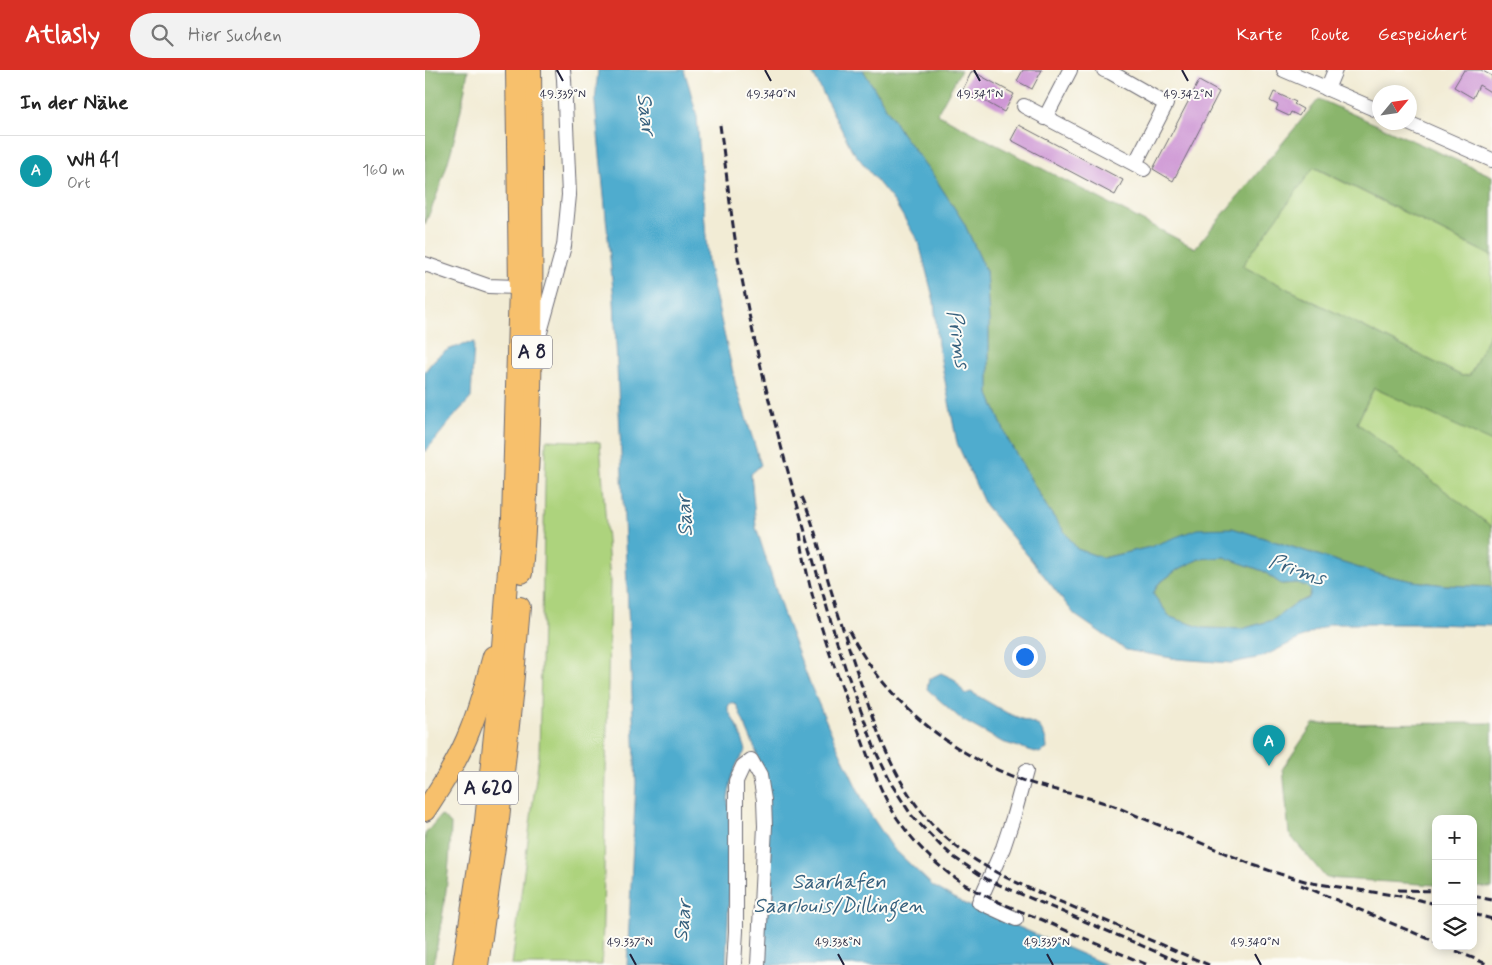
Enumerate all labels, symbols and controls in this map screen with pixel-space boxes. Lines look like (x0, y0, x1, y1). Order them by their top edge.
search box (130, 13, 480, 58)
text: Atlasly (25, 20, 100, 51)
icon: search (148, 21, 176, 49)
text: Hier suchen (188, 23, 282, 48)
text: Karte (1237, 23, 1283, 47)
text: Route (1311, 23, 1350, 47)
text: Gespeichert (1378, 23, 1467, 47)
north arrow (1372, 85, 1417, 130)
text: 49.339°N (540, 87, 586, 103)
text: 49.340°N (747, 87, 795, 103)
text: 49.341°N (957, 87, 1003, 103)
text: 49.342°N (1164, 87, 1212, 103)
text: In der Nähe (20, 89, 128, 117)
water label: Saar (630, 92, 663, 140)
text: WH 41 (67, 148, 119, 173)
text: A (31, 160, 41, 181)
text: 160 m (362, 160, 405, 181)
text: Ort (67, 173, 91, 194)
water label: Prims (940, 308, 977, 372)
road number: A 8 (512, 336, 552, 368)
water label: Saar (670, 491, 700, 537)
water label: Prims (1265, 547, 1331, 593)
your location (1012, 644, 1038, 670)
pin: A (1253, 725, 1285, 766)
road number: A 620 (458, 771, 518, 804)
map controls (1432, 815, 1477, 950)
button: + (1432, 815, 1477, 860)
button: − (1432, 860, 1477, 905)
water label: Saarhafen Saarlouis/Dillingen (754, 868, 925, 922)
water label: Saar (667, 896, 699, 943)
button: layers (1432, 905, 1477, 950)
text: 49.337°N (607, 935, 653, 951)
text: 49.338°N (815, 935, 861, 951)
text: 49.339°N (1024, 935, 1070, 951)
text: 49.340°N (1231, 935, 1279, 951)

